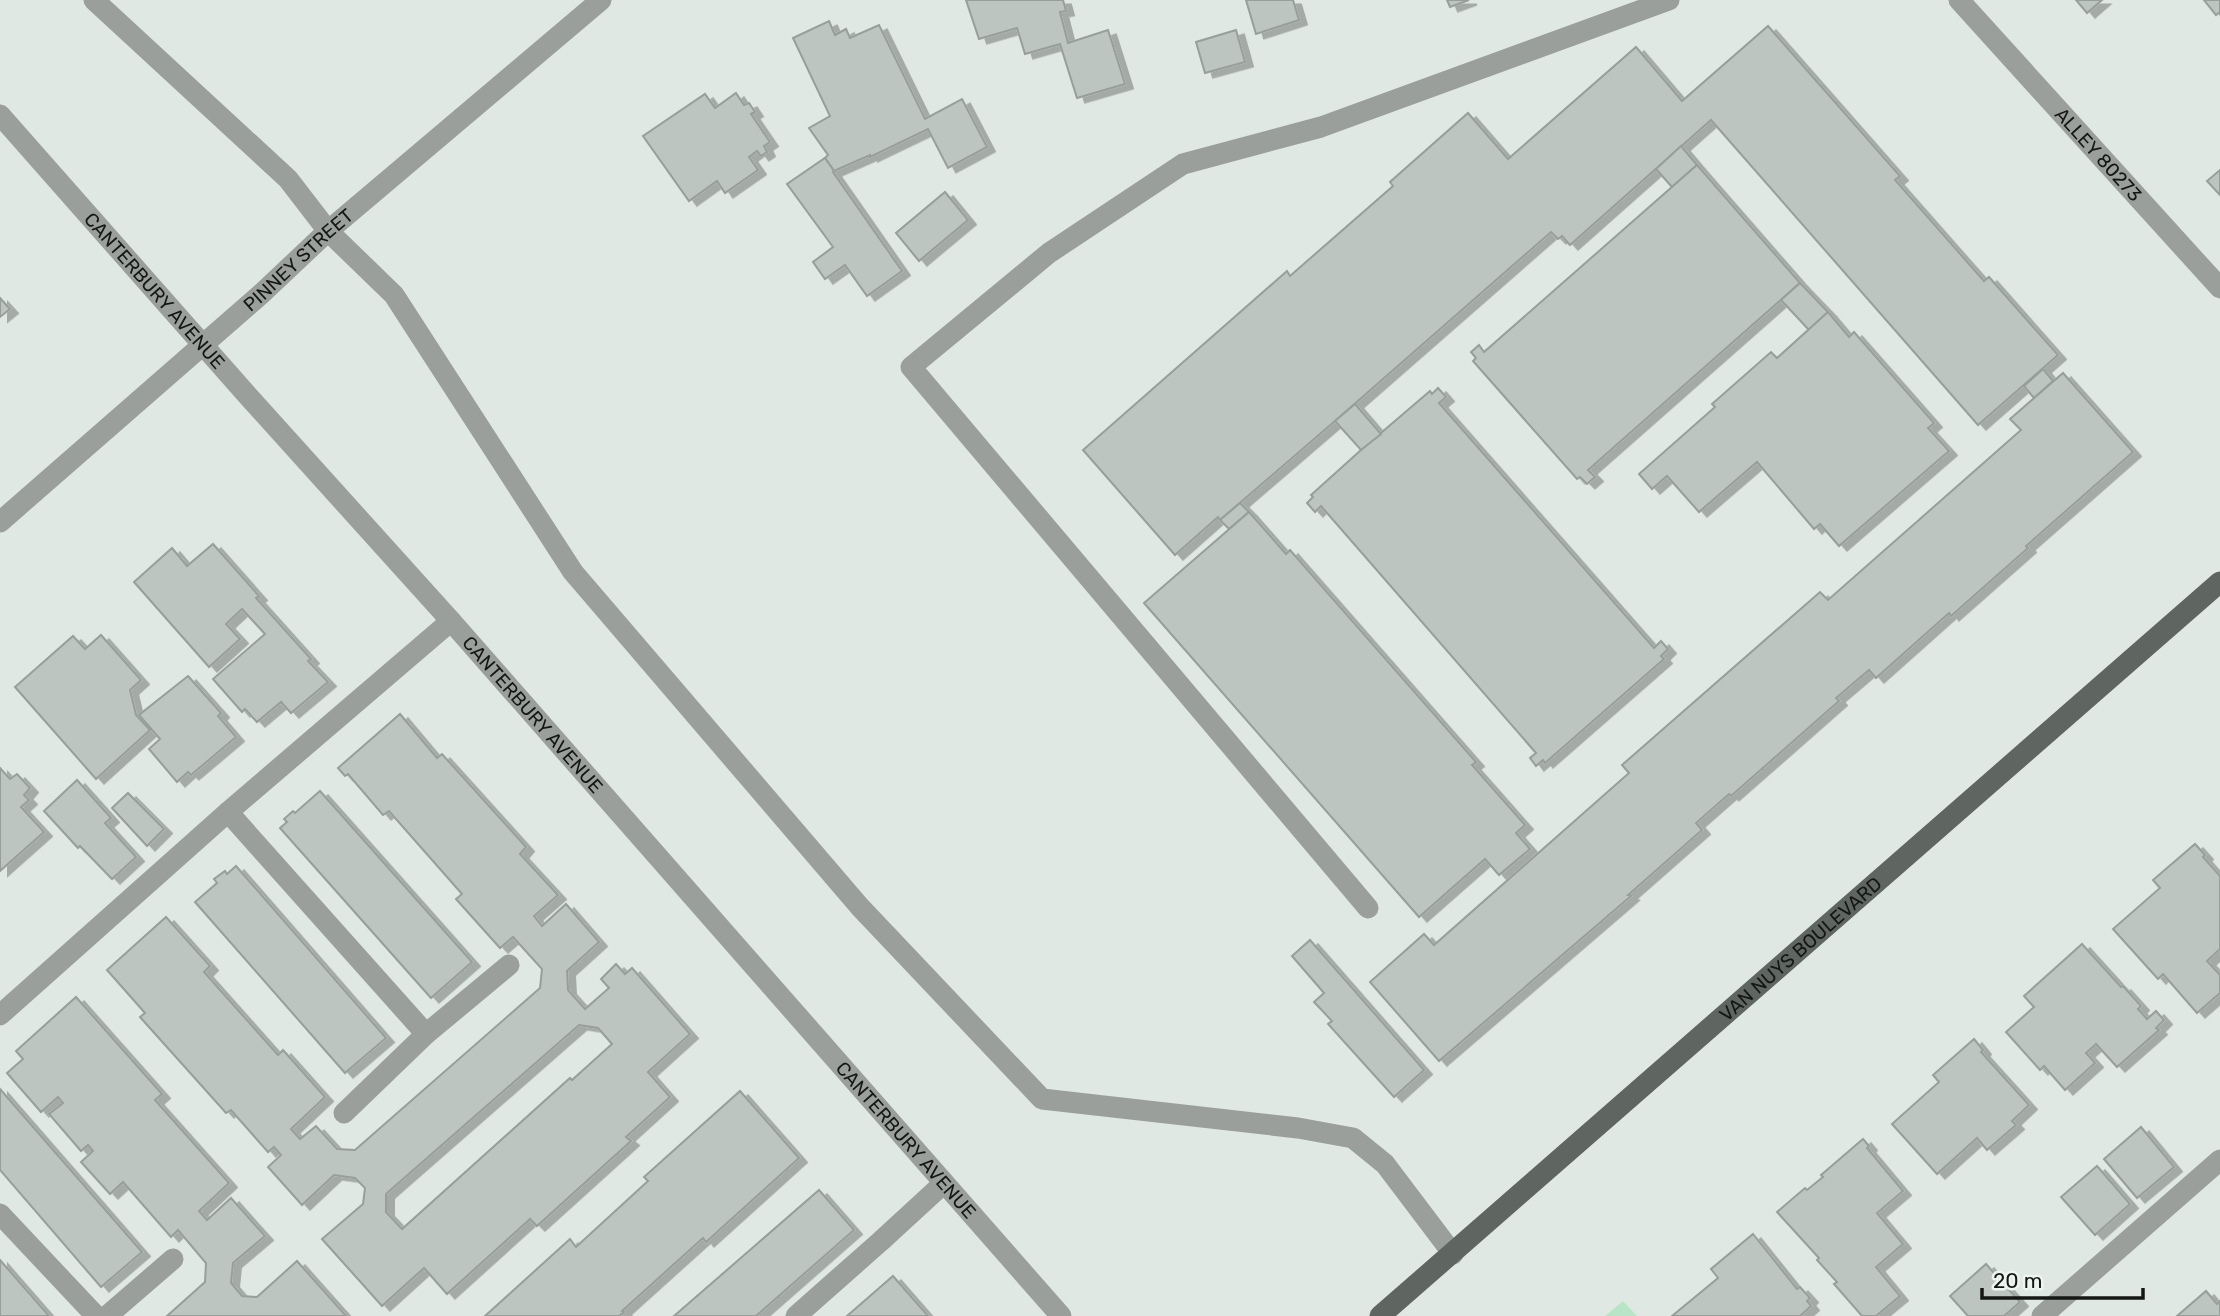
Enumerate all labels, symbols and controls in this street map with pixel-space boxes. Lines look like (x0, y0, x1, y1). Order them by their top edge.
street label: ALLEY 80273 (2050, 103, 2147, 206)
street label: PINNEY STREET (239, 204, 358, 316)
street label: CANTERBURY AVENUE (79, 208, 230, 374)
street label: CANTERBURY AVENUE (458, 631, 608, 798)
street label: VAN NUYS BOULEVARD (1715, 872, 1886, 1026)
street label: CANTERBURY AVENUE (831, 1057, 981, 1223)
scale bar (1982, 1256, 2143, 1300)
text: 20 m (1993, 1268, 2042, 1293)

